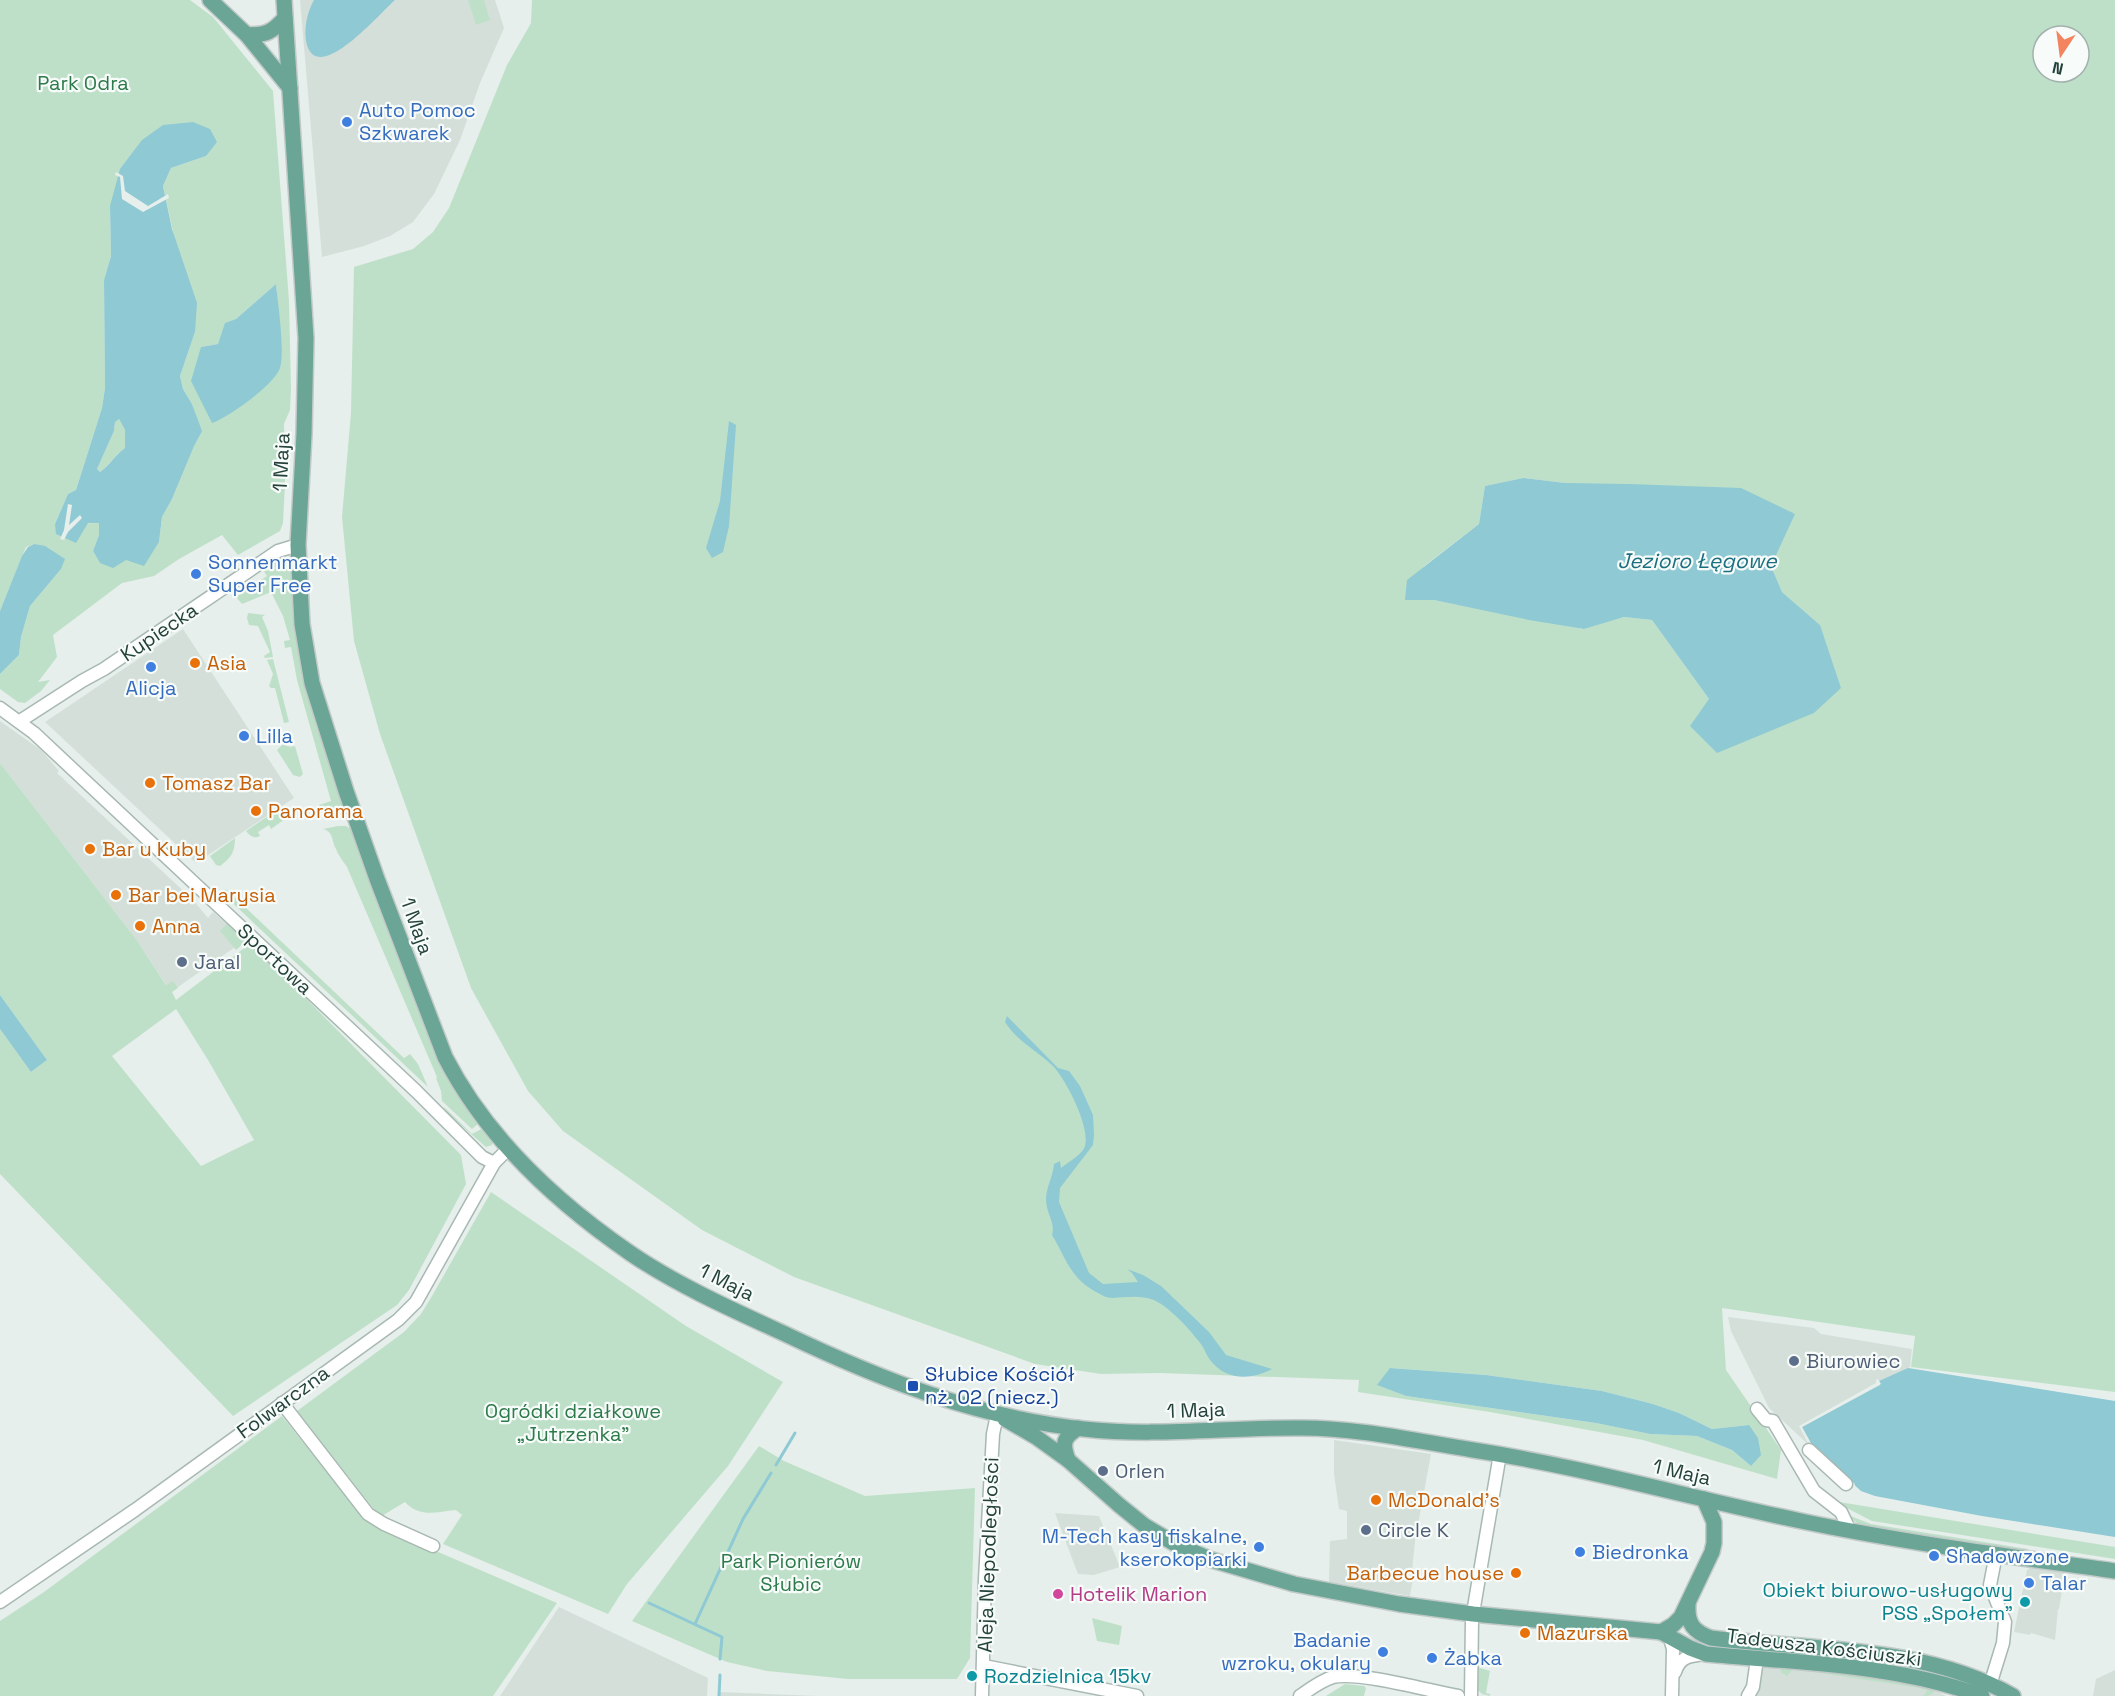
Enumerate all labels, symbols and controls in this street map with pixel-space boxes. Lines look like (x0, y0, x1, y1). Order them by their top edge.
north arrow (2031, 24, 2091, 84)
text: N (2050, 57, 2065, 80)
park label: Park Odra (37, 70, 129, 96)
place label: Auto Pomoc Szkwarek (359, 97, 476, 146)
marker: Auto Pomoc Szkwarek (340, 115, 354, 129)
street label: 1 Maja (266, 432, 296, 492)
water label: Jezioro Łęgowe (1617, 547, 1778, 574)
place label: Sonnenmarkt Super Free (208, 549, 337, 598)
marker: Sonnenmarkt Super Free (189, 567, 203, 581)
street label: Kupiecka (115, 597, 203, 667)
place label: Asia (207, 650, 247, 676)
marker: Asia (188, 656, 202, 670)
marker: Alicja (144, 660, 158, 674)
place label: Alicja (126, 675, 176, 701)
place label: Lilla (256, 723, 293, 749)
marker: Lilla (237, 729, 251, 743)
place label: Tomasz Bar (162, 770, 271, 796)
marker: Tomasz Bar (143, 776, 157, 790)
place label: Panorama (268, 798, 363, 824)
marker: Panorama (249, 804, 263, 818)
place label: Bar u Kuby (102, 836, 206, 862)
marker: Bar u Kuby (83, 842, 97, 856)
place label: Bar bei Marysia (128, 882, 276, 908)
marker: Bar bei Marysia (109, 888, 123, 902)
street label: 1 Maja (395, 894, 439, 958)
place label: Anna (152, 913, 201, 939)
street label: Sportowa (232, 918, 318, 1000)
marker: Anna (133, 919, 147, 933)
place label: Jaral (194, 949, 240, 975)
marker: Jaral (175, 955, 189, 969)
street label: 1 Maja (695, 1257, 759, 1307)
place label: Biurowiec (1806, 1348, 1900, 1374)
marker: Biurowiec (1787, 1354, 1801, 1368)
street label: Folwarczna (232, 1360, 334, 1444)
place label: Słubice Kościół nż. 02 (niecz.) (925, 1361, 1075, 1410)
marker: Słubice Kościół nż. 02 (niecz.) (906, 1379, 920, 1393)
street label: 1 Maja (1166, 1396, 1226, 1424)
park label: Ogródki działkowe „Jutrzenka” (485, 1398, 661, 1447)
street label: 1 Maja (1650, 1453, 1714, 1491)
street label: Aleja Niepodległości (972, 1457, 1004, 1653)
place label: Orlen (1115, 1458, 1165, 1484)
marker: Orlen (1096, 1464, 1110, 1478)
place label: McDonald's (1388, 1487, 1500, 1513)
marker: McDonald's (1369, 1493, 1383, 1507)
place label: Circle K (1378, 1517, 1449, 1543)
place label: M-Tech kasy fiskalne, kserokopiarki (1042, 1523, 1247, 1572)
marker: Circle K (1359, 1523, 1373, 1537)
place label: Biedronka (1592, 1539, 1689, 1565)
marker: M-Tech kasy fiskalne, kserokopiarki (1252, 1540, 1266, 1554)
place label: Shadowzone (1946, 1543, 2069, 1569)
marker: Biedronka (1573, 1545, 1587, 1559)
park label: Park Pionierów Słubic (721, 1548, 861, 1597)
marker: Shadowzone (1927, 1549, 1941, 1563)
place label: Barbecue house (1347, 1560, 1504, 1586)
marker: Barbecue house (1509, 1566, 1523, 1580)
place label: Talar (2041, 1570, 2086, 1596)
marker: Talar (2022, 1576, 2036, 1590)
place label: Obiekt biurowo-usługowy PSS „Społem” (1763, 1577, 2013, 1626)
place label: Hotelik Marion (1070, 1581, 1207, 1607)
marker: Hotelik Marion (1051, 1587, 1065, 1601)
marker: Obiekt biurowo-usługowy PSS „Społem” (2018, 1595, 2032, 1609)
place label: Mazurska (1537, 1620, 1628, 1646)
street label: Tadeusza Kościuszki (1725, 1622, 1923, 1672)
marker: Mazurska (1518, 1626, 1532, 1640)
place label: Badanie wzroku, okulary (1221, 1627, 1371, 1676)
marker: Badanie wzroku, okulary (1376, 1645, 1390, 1659)
place label: Żabka (1444, 1645, 1502, 1671)
marker: Żabka (1425, 1651, 1439, 1665)
place label: Rozdzielnica 15kv (984, 1663, 1151, 1689)
marker: Rozdzielnica 15kv (965, 1669, 979, 1683)

